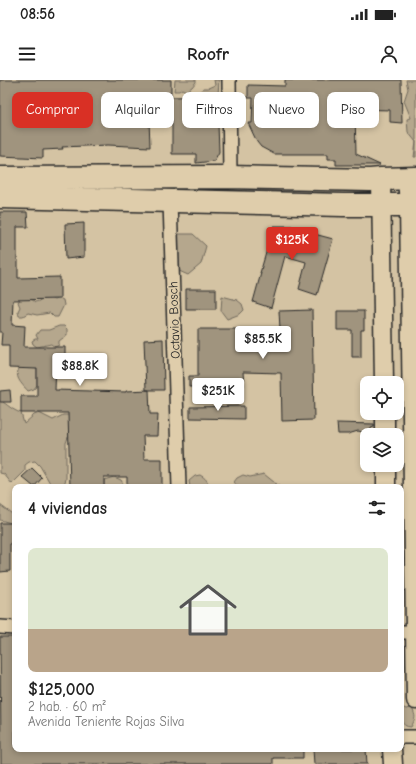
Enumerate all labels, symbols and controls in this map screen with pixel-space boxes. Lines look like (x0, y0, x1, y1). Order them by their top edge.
text: 08:56 (20, 5, 55, 23)
icon: menu (16, 43, 38, 65)
icon: person (378, 43, 400, 65)
text: Roofr (187, 44, 229, 65)
chip: Comprar (12, 92, 93, 128)
chip: Alquilar (101, 92, 174, 128)
chip: Filtros (182, 92, 246, 128)
chip: Nuevo (254, 92, 319, 128)
chip: Piso (327, 92, 379, 128)
pin: $125K (264, 227, 320, 261)
text: $125K (275, 232, 309, 247)
street label: Octavio Bosch (165, 281, 183, 359)
pin: $85.5K (230, 326, 296, 360)
text: $85.5K (244, 331, 282, 346)
pin: $88.8K (47, 353, 113, 387)
text: $88.8K (61, 358, 99, 373)
map controls (360, 376, 404, 472)
button: locate (360, 376, 404, 420)
pin: $251K (190, 378, 246, 412)
text: $251K (201, 383, 235, 398)
button: layers (360, 428, 404, 472)
icon: filters (366, 497, 388, 519)
text: 4 viviendas (28, 499, 107, 518)
icon: home (172, 574, 244, 646)
text: $125,000 (28, 680, 95, 699)
text: 2 hab. · 60 m² (28, 699, 106, 714)
text: Avenida Teniente Rojas Silva (28, 714, 184, 729)

